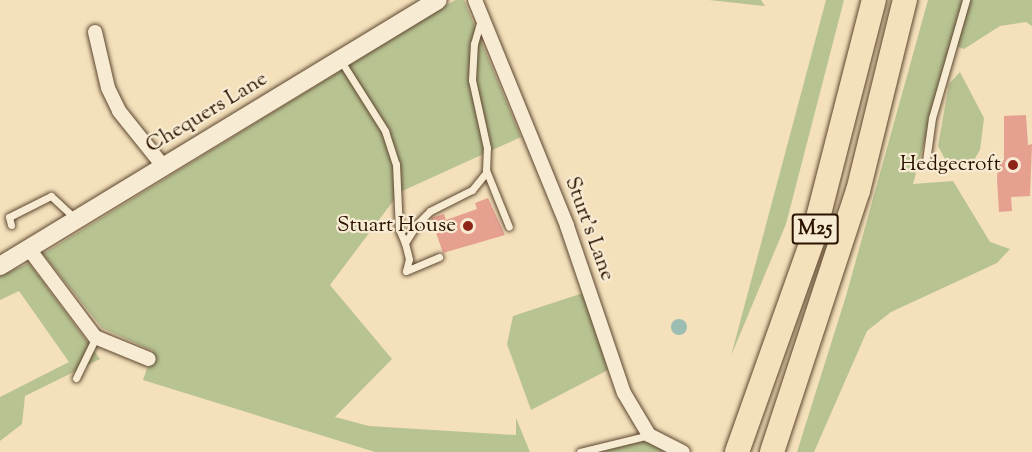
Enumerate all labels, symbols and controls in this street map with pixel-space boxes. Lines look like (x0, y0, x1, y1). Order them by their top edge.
street label: Chequers Lane (142, 67, 272, 159)
place label: Hedgecroft (900, 152, 1001, 178)
marker: Hedgecroft (1006, 158, 1020, 172)
street label: Sturt's Lane (559, 174, 619, 284)
road number: M25 (791, 212, 839, 246)
place label: Stuart House (337, 213, 456, 239)
marker: Stuart House (461, 219, 475, 233)

